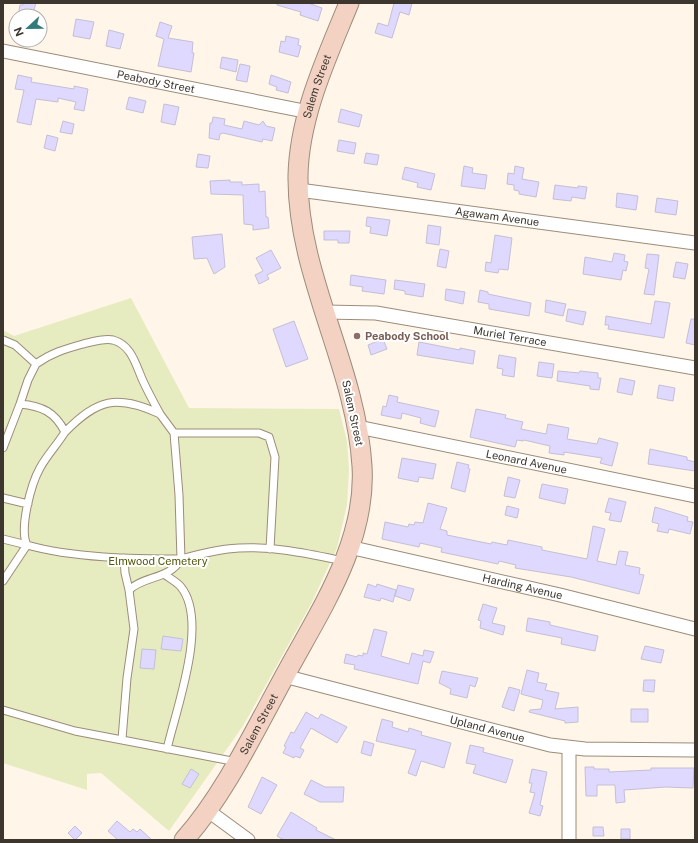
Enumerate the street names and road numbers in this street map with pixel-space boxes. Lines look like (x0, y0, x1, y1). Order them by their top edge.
street label: Salem Street (300, 52, 333, 120)
street label: Peabody Street (116, 68, 196, 95)
street label: Agawam Avenue (454, 205, 540, 228)
street label: Muriel Terrace (472, 324, 548, 348)
street label: Salem Street (340, 379, 366, 447)
street label: Leonard Avenue (485, 447, 568, 476)
street label: Harding Avenue (481, 572, 564, 601)
street label: Salem Street (237, 692, 280, 757)
street label: Upland Avenue (448, 713, 526, 744)

